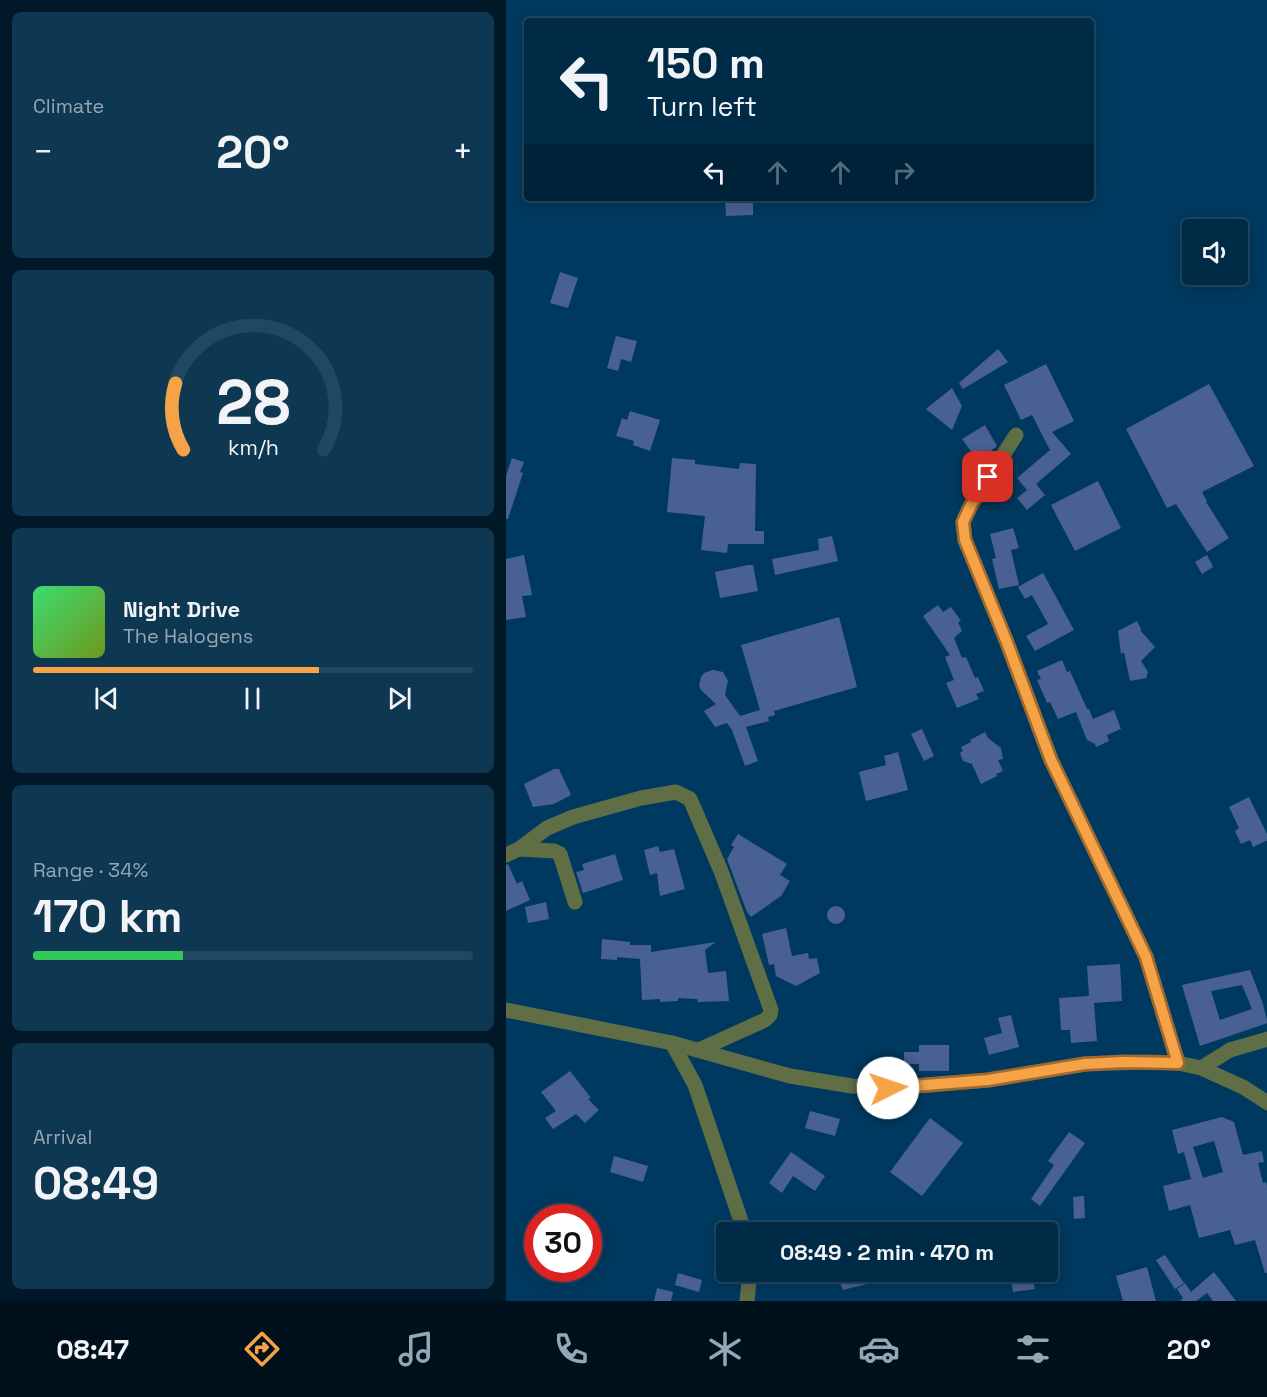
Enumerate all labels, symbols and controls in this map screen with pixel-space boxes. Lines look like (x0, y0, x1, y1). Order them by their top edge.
text: 150 m (647, 37, 765, 90)
icon: left (548, 42, 626, 120)
text: Turn left (647, 89, 757, 124)
text: Climate (33, 93, 104, 119)
text: 20° (216, 124, 290, 181)
text: − (33, 131, 53, 173)
text: + (453, 131, 473, 173)
icon: left (698, 156, 731, 189)
icon: ahead (761, 156, 794, 189)
icon: ahead (824, 156, 857, 189)
icon: right (887, 156, 920, 189)
map controls (1182, 219, 1248, 285)
button: sound (1182, 219, 1248, 285)
text: 28 (216, 363, 290, 442)
text: km/h (227, 434, 279, 461)
pin (962, 451, 1013, 502)
icon: arrive (971, 460, 1004, 493)
text: Night Drive (123, 595, 240, 623)
text: The Halogens (123, 623, 253, 649)
icon: previous (90, 682, 123, 715)
icon: pause (236, 682, 269, 715)
icon: next (383, 682, 416, 715)
text: Range · 34% (33, 857, 148, 883)
text: 170 km (33, 888, 183, 945)
position arrow (856, 1056, 920, 1120)
text: Arrival (33, 1124, 92, 1150)
text: 08:49 (33, 1155, 159, 1212)
speed limit sign: 30 (524, 1204, 602, 1282)
text: 08:49 · 2 min · 470 m (780, 1238, 994, 1266)
icon: directions (241, 1328, 283, 1370)
icon: music (395, 1328, 437, 1370)
icon: phone (550, 1328, 592, 1370)
icon: climate (704, 1328, 746, 1370)
icon: car (858, 1328, 900, 1370)
icon: filters (1012, 1328, 1054, 1370)
text: 08:47 (56, 1332, 129, 1367)
text: 20° (1167, 1332, 1211, 1367)

